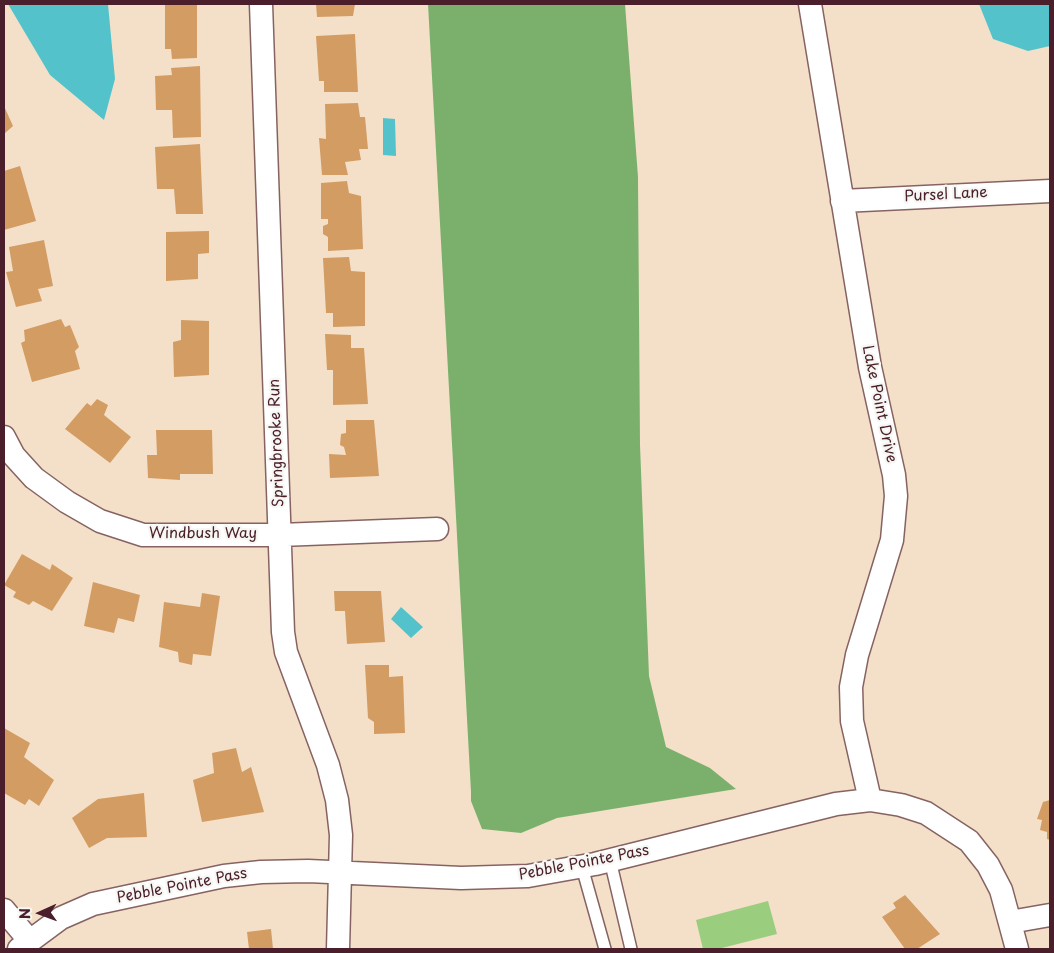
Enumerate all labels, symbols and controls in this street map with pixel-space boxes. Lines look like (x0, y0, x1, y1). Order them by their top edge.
street label: Pursel Lane (904, 184, 988, 206)
street label: Lake Point Drive (858, 344, 900, 464)
street label: Springbrooke Run (266, 378, 288, 508)
street label: Windbush Way (149, 525, 257, 543)
street label: Pebble Pointe Pass (517, 842, 651, 884)
street label: Pebble Pointe Pass (115, 865, 249, 907)
north arrow (15, 888, 65, 938)
text: N (14, 908, 35, 919)

